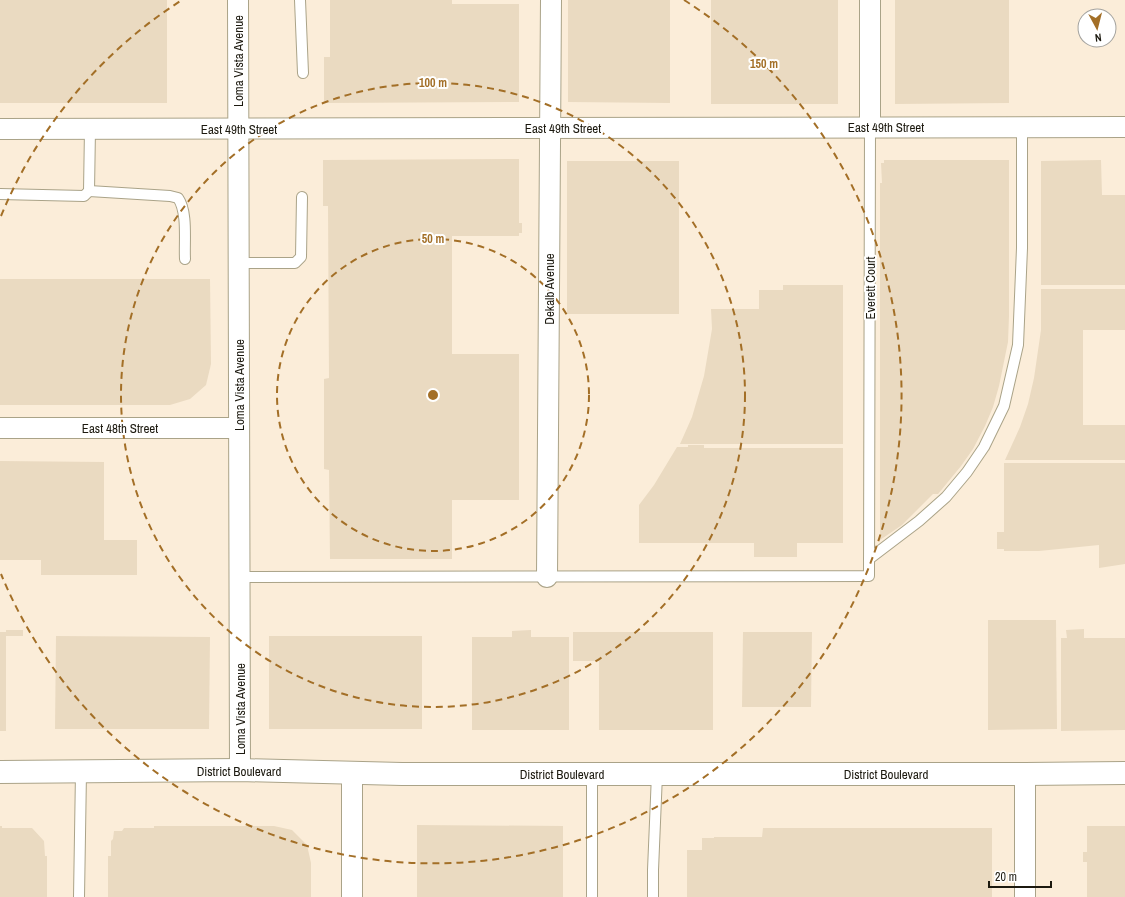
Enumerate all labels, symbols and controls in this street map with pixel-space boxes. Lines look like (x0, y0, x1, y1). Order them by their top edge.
north arrow (1077, 8, 1117, 48)
street label: Loma Vista Avenue (230, 15, 247, 107)
text: N (1094, 31, 1102, 45)
text: 150 m (750, 56, 778, 72)
text: 100 m (419, 75, 447, 91)
street label: East 49th Street (848, 119, 924, 136)
street label: East 49th Street (525, 120, 601, 137)
street label: East 49th Street (201, 121, 277, 138)
text: 50 m (422, 231, 444, 247)
street label: Dekalb Avenue (541, 253, 558, 325)
street label: Everett Court (862, 257, 879, 319)
street label: Loma Vista Avenue (231, 339, 248, 431)
centre of rings (426, 388, 440, 402)
street label: East 48th Street (82, 420, 158, 437)
street label: Loma Vista Avenue (232, 663, 249, 755)
street label: District Boulevard (197, 763, 281, 780)
street label: District Boulevard (520, 766, 604, 783)
street label: District Boulevard (844, 766, 928, 783)
scale bar (989, 863, 1051, 889)
text: 20 m (995, 869, 1017, 885)

